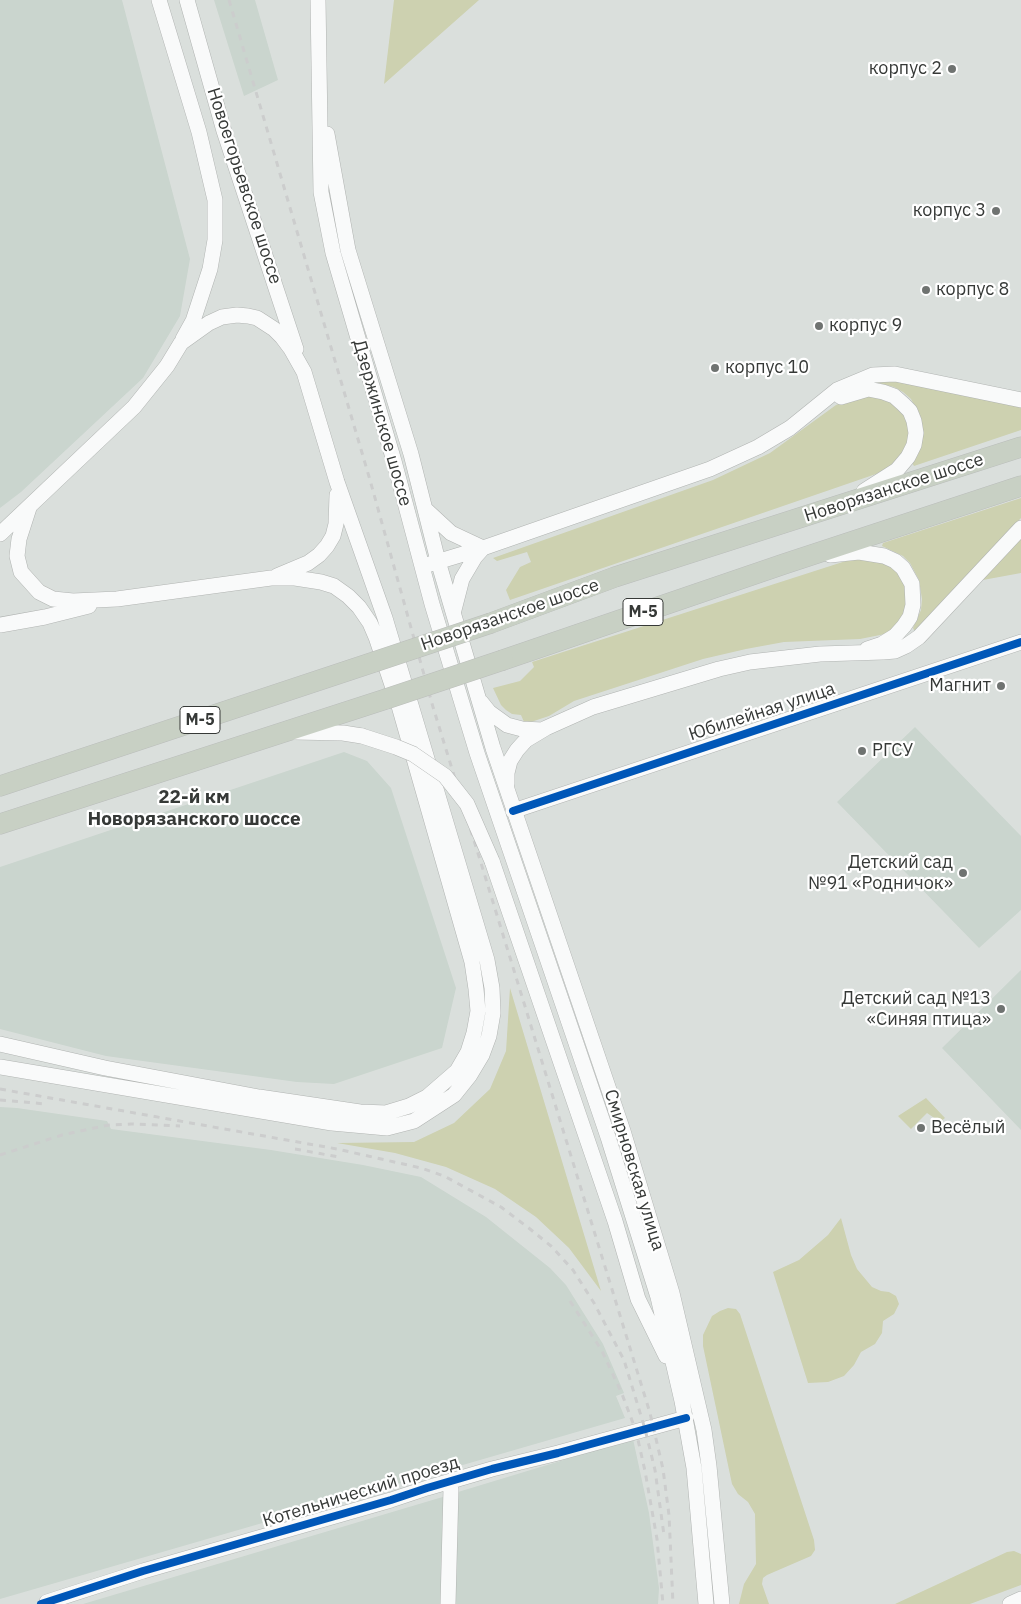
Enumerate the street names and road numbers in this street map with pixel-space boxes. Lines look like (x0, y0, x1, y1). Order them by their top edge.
street label: Новоегорьевское шоссе (202, 85, 286, 287)
street label: Дзержинское шоссе (348, 337, 416, 509)
street label: Новорязанское шоссе (802, 449, 986, 527)
street label: Новорязанское шоссе (418, 574, 602, 656)
road number: М-5 (623, 598, 663, 626)
street label: Юбилейная улица (686, 678, 838, 746)
road number: М-5 (180, 706, 220, 734)
street label: Смирновская улица (599, 1087, 669, 1253)
street label: Котельнический проезд (260, 1452, 462, 1532)

